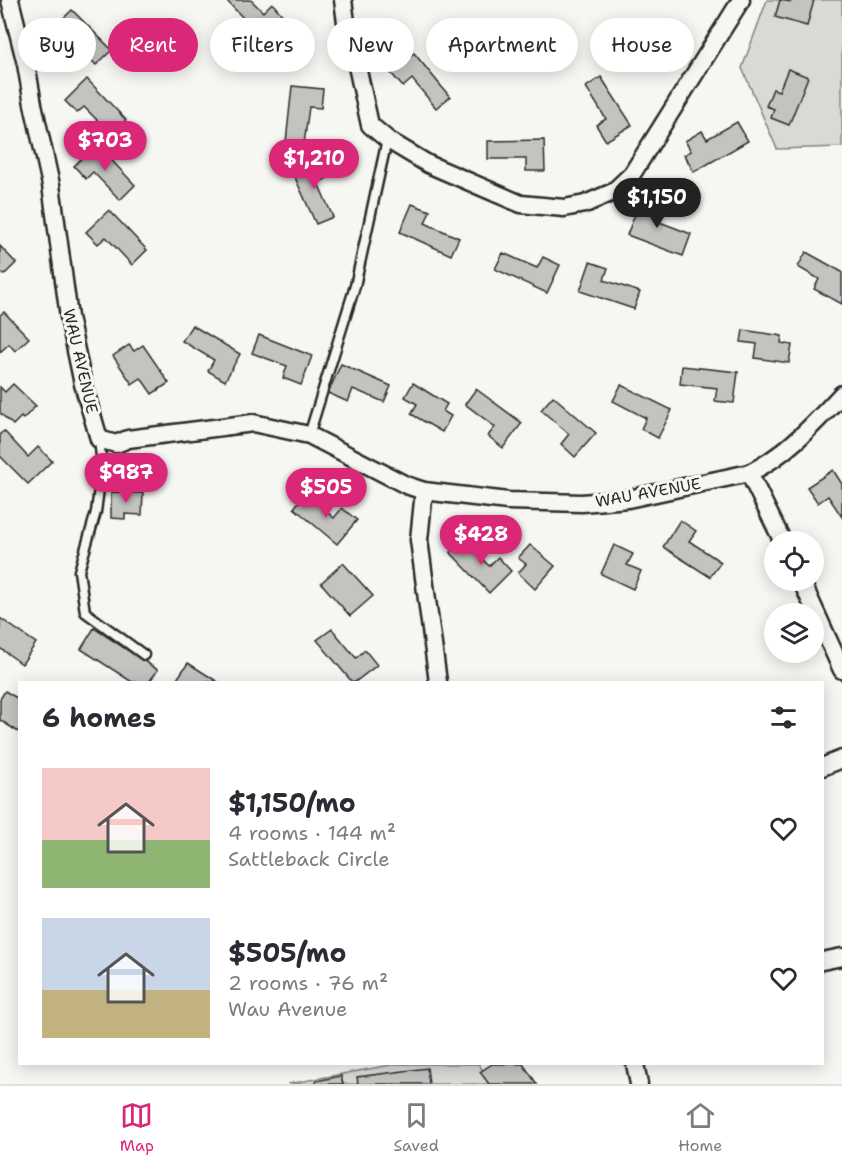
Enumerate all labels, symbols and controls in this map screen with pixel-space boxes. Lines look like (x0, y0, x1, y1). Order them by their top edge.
chip: Buy (18, 18, 96, 72)
chip: Rent (108, 18, 198, 72)
chip: Filters (210, 18, 315, 72)
chip: New (327, 18, 414, 72)
chip: Apartment (426, 18, 578, 72)
chip: House (590, 18, 694, 72)
pin: $703 (69, 121, 141, 172)
text: $703 (78, 127, 132, 153)
pin: $1,210 (265, 139, 363, 190)
text: $1,210 (283, 145, 345, 171)
pin: $1,150 (608, 178, 706, 229)
text: $1,150 (627, 184, 687, 210)
street label: WAU AVENUE (58, 307, 103, 416)
pin: $987 (90, 453, 162, 504)
text: $987 (99, 459, 153, 485)
pin: $505 (290, 468, 362, 519)
street label: WAU AVENUE (594, 473, 703, 512)
text: $505 (300, 474, 352, 500)
pin: $428 (445, 515, 517, 566)
text: $428 (454, 521, 508, 547)
map controls (764, 531, 824, 663)
button: locate (764, 531, 824, 591)
button: layers (764, 603, 824, 663)
text: 6 homes (42, 700, 156, 735)
icon: filters (767, 701, 800, 734)
text: $1,150/mo (228, 785, 356, 820)
icon: home (90, 792, 162, 864)
icon: heart (767, 812, 800, 845)
text: 4 rooms · 144 m² (228, 820, 396, 846)
text: Sattleback Circle (228, 846, 390, 872)
text: $505/mo (228, 935, 346, 970)
icon: home (90, 942, 162, 1014)
icon: heart (767, 962, 800, 995)
text: 2 rooms · 76 m² (228, 970, 388, 996)
text: Wau Avenue (228, 996, 347, 1022)
tab: Map (120, 1099, 154, 1156)
tab: Saved (393, 1099, 439, 1156)
tab: Home (678, 1099, 722, 1156)

